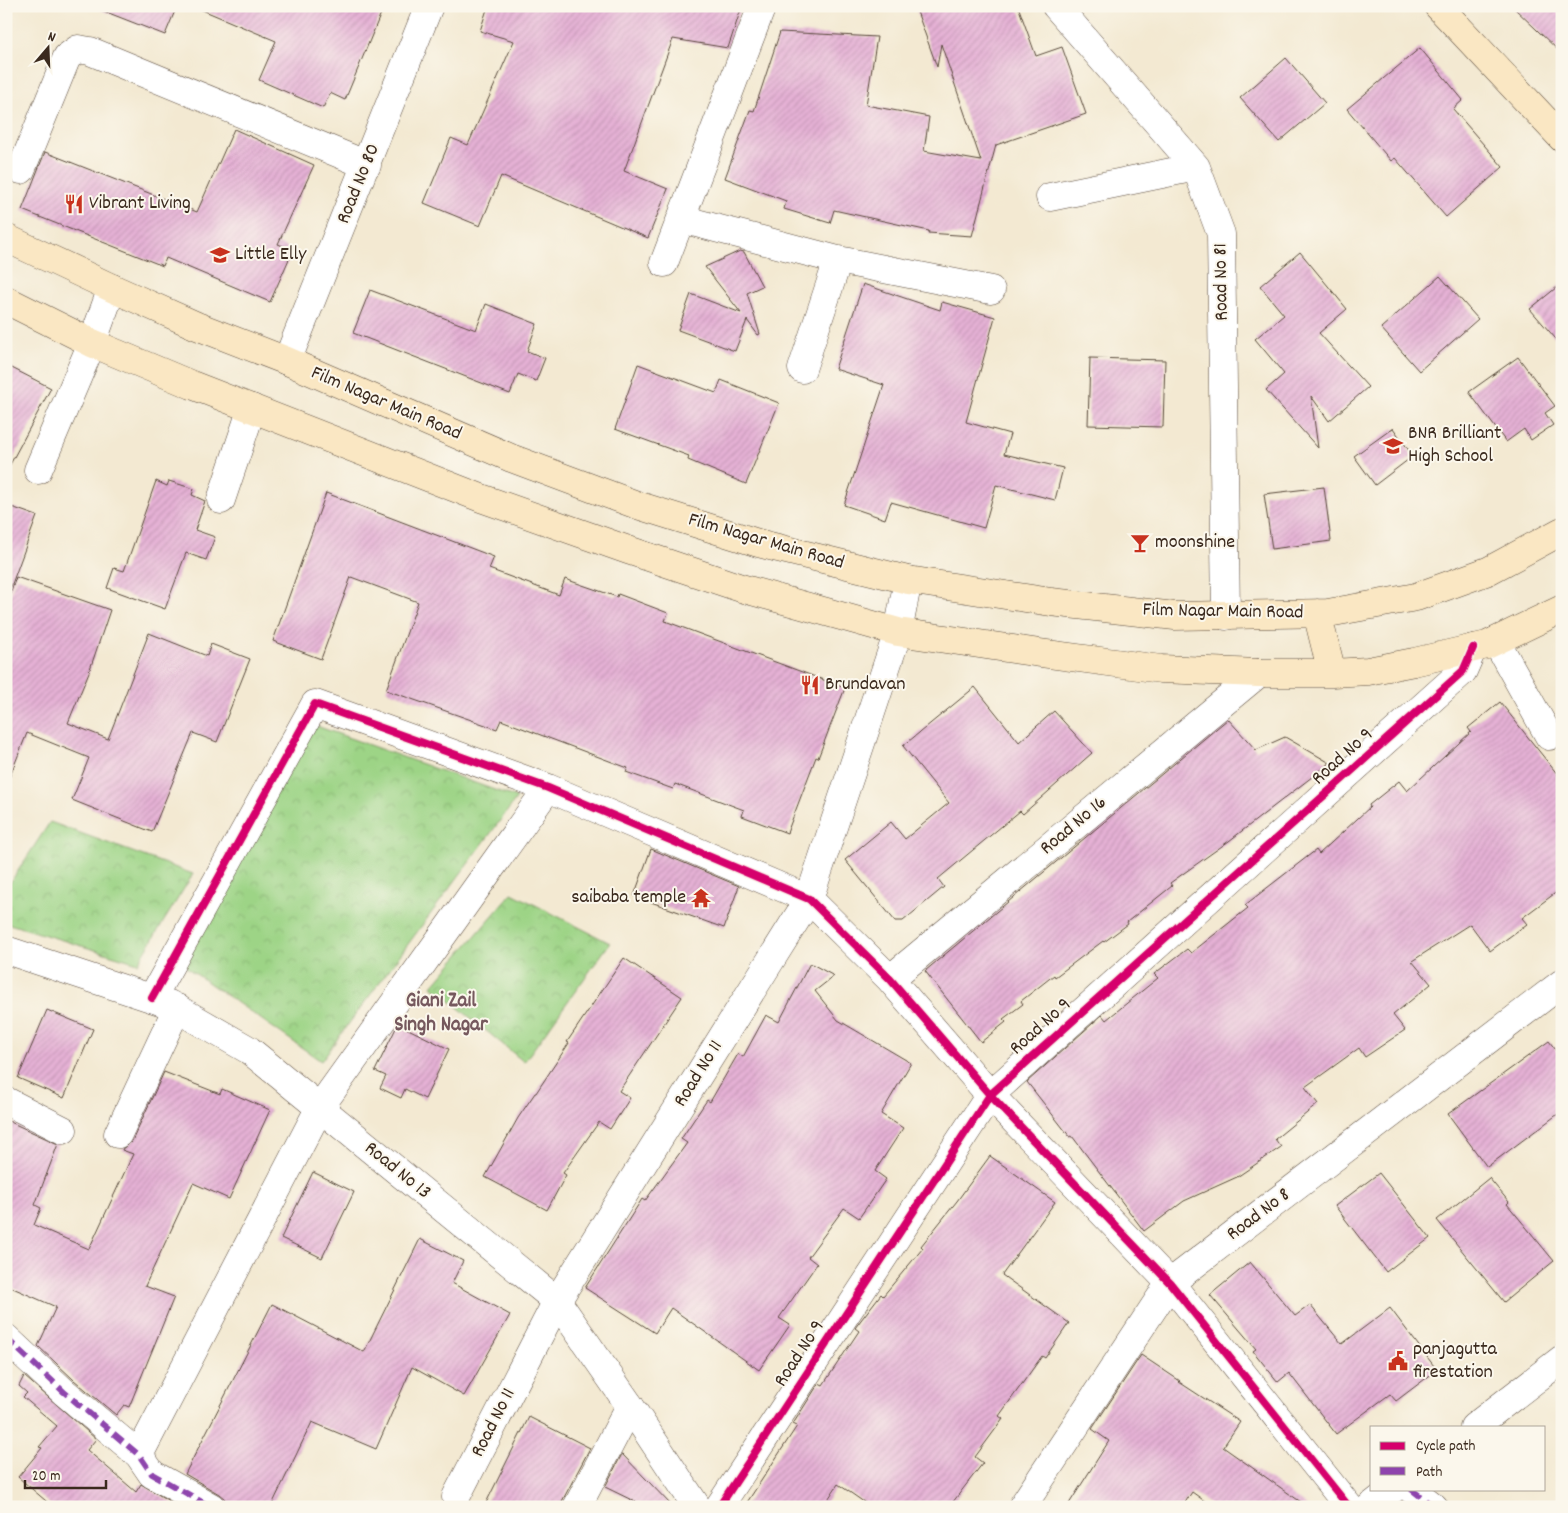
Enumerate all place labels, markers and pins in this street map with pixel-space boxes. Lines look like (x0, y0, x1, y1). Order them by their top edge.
place label: Vibrant Living (89, 190, 191, 218)
restaurant icon: Vibrant Living (63, 193, 85, 215)
place label: Little Elly (235, 241, 307, 269)
school or university icon: Little Elly (209, 244, 231, 266)
place label: BNR Brilliant High School (1408, 420, 1501, 471)
school or university icon: BNR Brilliant High School (1382, 435, 1404, 457)
place label: moonshine (1155, 529, 1235, 557)
bar icon: moonshine (1129, 532, 1151, 554)
place label: Brundavan (825, 671, 905, 699)
restaurant icon: Brundavan (799, 674, 821, 696)
place label: saibaba temple (571, 884, 686, 912)
temple icon: saibaba temple (690, 887, 712, 909)
place label: panjagutta firestation (1413, 1336, 1498, 1387)
public building icon: panjagutta firestation (1387, 1350, 1409, 1372)

